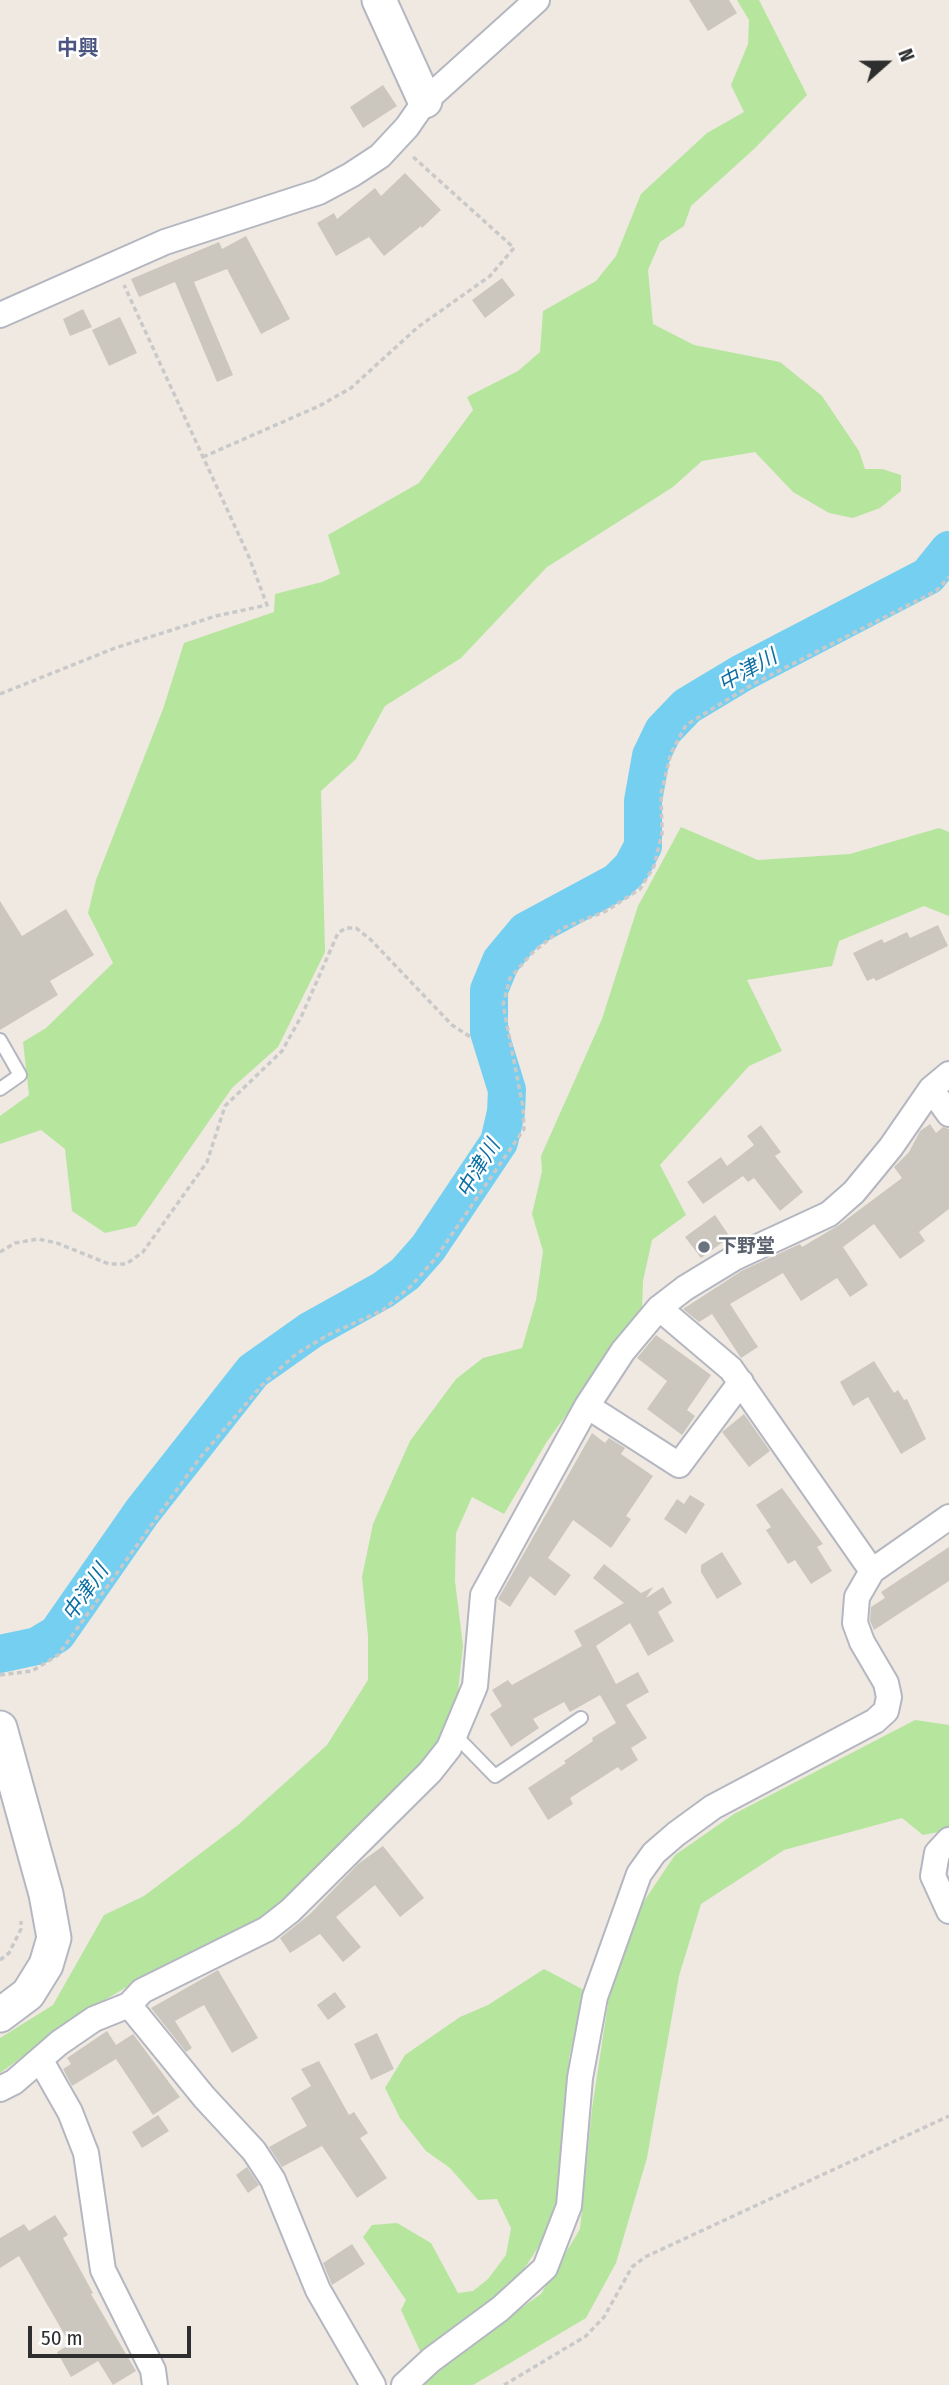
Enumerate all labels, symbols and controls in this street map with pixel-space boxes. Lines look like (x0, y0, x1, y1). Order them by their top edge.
north arrow (851, 28, 921, 98)
district label: 中興 (57, 36, 99, 62)
text: N (893, 46, 919, 65)
water label: 中津川 (714, 645, 782, 697)
water label: 中津川 (452, 1136, 506, 1202)
place label: 下野堂 (718, 1236, 775, 1258)
marker: 下野堂 (696, 1239, 712, 1255)
water label: 中津川 (58, 1560, 114, 1626)
scale bar (32, 2312, 194, 2356)
text: 50 m (41, 2325, 83, 2351)

